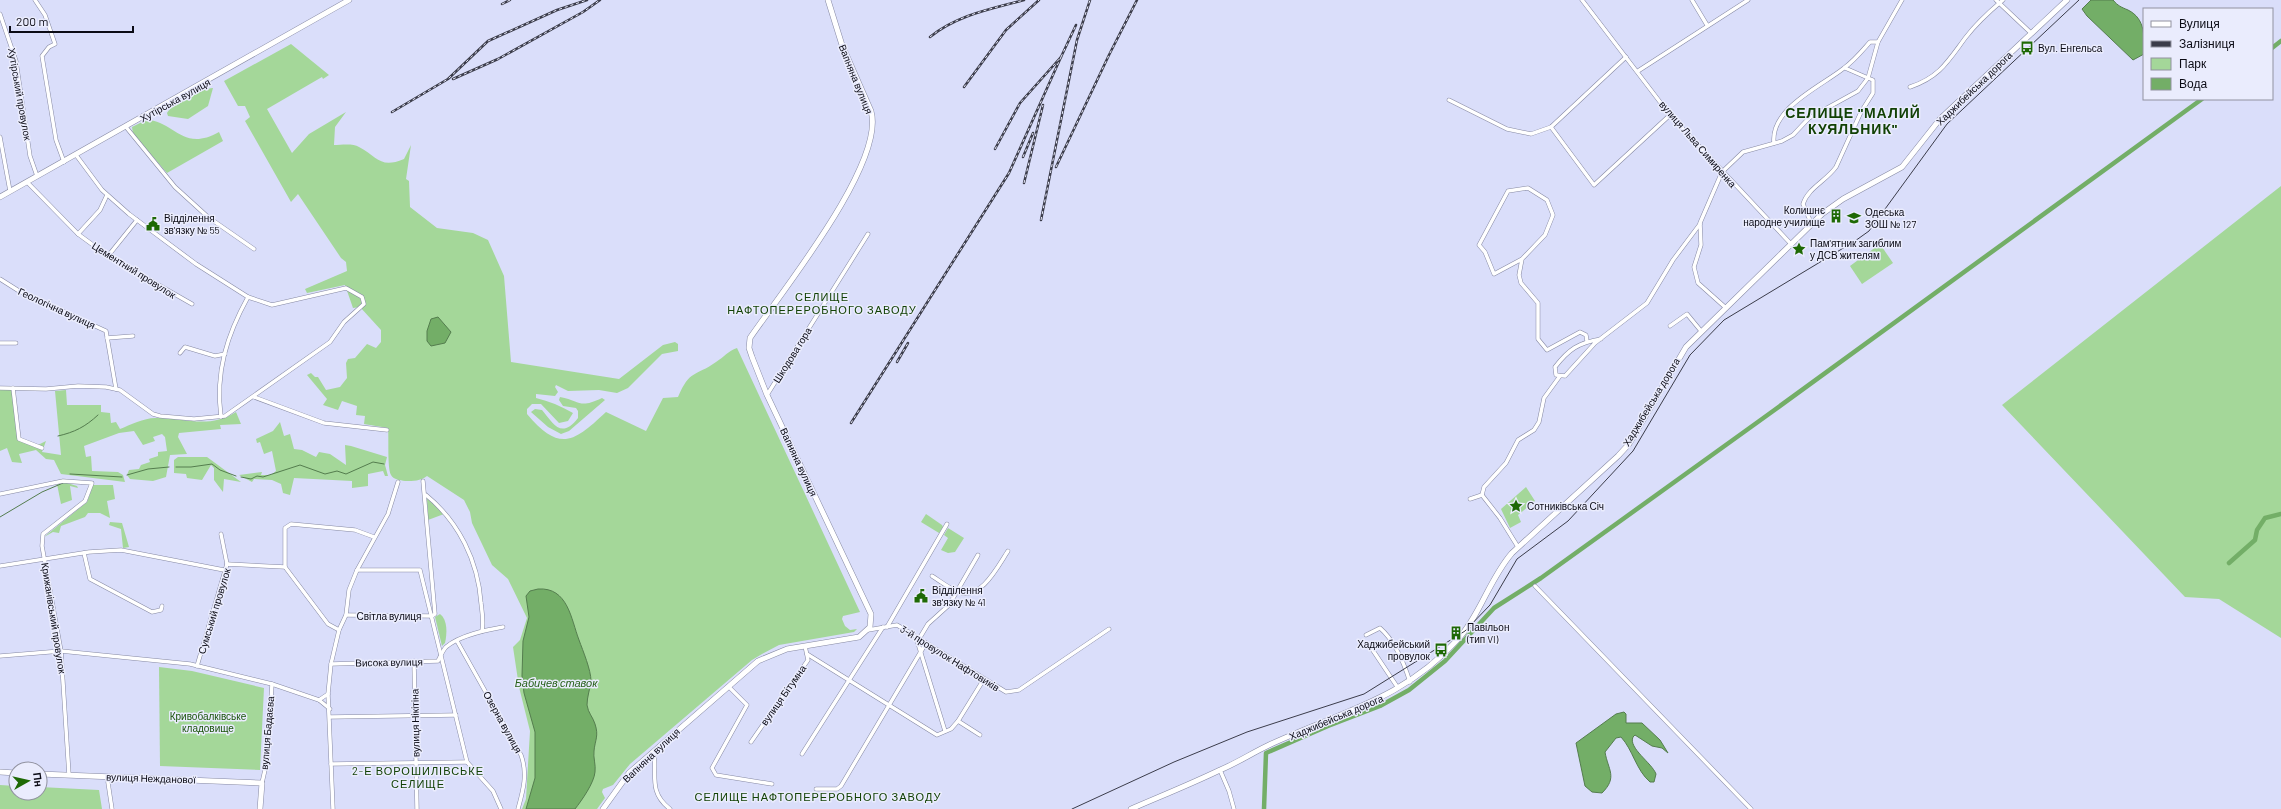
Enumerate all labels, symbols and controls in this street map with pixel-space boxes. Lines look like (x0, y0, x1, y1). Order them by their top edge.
scale bar (10, 8, 133, 34)
legend (2143, 8, 2273, 100)
text: 200 m (16, 14, 48, 28)
text: Вулиця (2179, 16, 2220, 31)
text: Залізниця (2179, 36, 2235, 51)
bus stop icon: Вул. Енгельса (2019, 40, 2035, 56)
street label: Вапняна вулиця (837, 42, 875, 116)
place label: Вул. Енгельса (2038, 42, 2103, 54)
street label: Хутірський провулок (6, 47, 34, 142)
street label: Хаджибейська дорога (1934, 48, 2015, 127)
text: Парк (2179, 56, 2207, 71)
street label: Хутірська вулиця (138, 76, 212, 124)
text: Вода (2179, 76, 2207, 91)
street label: вулиця Льва Симиренка (1657, 98, 1739, 190)
district label: СЕЛИЩЕ "МАЛИЙ КУЯЛЬНИК" (1785, 104, 1921, 137)
place label: Колишнє народне училище (1743, 204, 1825, 228)
place label: Одеська ЗОШ № 127 (1865, 206, 1916, 230)
building icon: Колишнє народне училище (1828, 208, 1844, 224)
school or university icon: Одеська ЗОШ № 127 (1846, 210, 1862, 226)
place label: Відділення зв'язку № 55 (164, 212, 220, 236)
public building icon: Відділення зв'язку № 55 (145, 216, 161, 232)
place label: Пам'ятник загиблим у ДСВ жителям (1810, 237, 1902, 261)
street label: Цементний провулок (90, 239, 179, 301)
place icon: Пам'ятник загиблим у ДСВ жителям (1791, 241, 1807, 257)
street label: Геологічна вулиця (17, 285, 97, 331)
district label: СЕЛИЩЕ НАФТОПЕРЕРОБНОГО ЗАВОДУ (727, 290, 917, 316)
street label: Шкодова гора (770, 325, 814, 385)
street label: Хаджибейська дорога (1620, 355, 1682, 448)
street label: Вапняна вулиця (778, 426, 820, 498)
place icon: Сотниківська Січ (1508, 498, 1524, 514)
place label: Сотниківська Січ (1527, 500, 1604, 512)
street label: Крижанівський провулок (39, 562, 69, 675)
street label: Сумський провулок (195, 566, 233, 655)
place label: Відділення зв'язку № 41 (932, 584, 986, 608)
public building icon: Відділення зв'язку № 41 (913, 588, 929, 604)
street label: Світла вулиця (357, 610, 421, 622)
place label: Павільон (тип VI) (1466, 621, 1509, 645)
street label: 3-й провулок Нафтовиків (898, 623, 1002, 693)
building icon: Павільон (тип VI) (1448, 625, 1464, 641)
place label: Хаджибейський провулок (1357, 638, 1431, 662)
bus stop icon: Хаджибейський провулок (1433, 642, 1449, 658)
street label: Висока вулиця (355, 655, 423, 669)
street label: вулиця Бітумна (758, 662, 808, 727)
water label: Бабичев ставок (515, 676, 598, 689)
street label: вулиця Нікітіна (408, 688, 422, 757)
street label: Озерна вулиця (481, 689, 525, 755)
street label: Хаджибейська дорога (1287, 692, 1385, 742)
street label: вулиця Бадаєва (258, 695, 276, 770)
park label: Кривобалківське кладовище (170, 710, 247, 734)
street label: Вапняна вулиця (620, 725, 682, 785)
north arrow (8, 761, 48, 801)
district label: 2-Е ВОРОШИЛІВСЬКЕ СЕЛИЩЕ (352, 764, 484, 790)
street label: вулиця Нежданової (106, 770, 196, 786)
text: Пн (31, 771, 46, 788)
district label: СЕЛИЩЕ НАФТОПЕРЕРОБНОГО ЗАВОДУ (695, 790, 941, 803)

